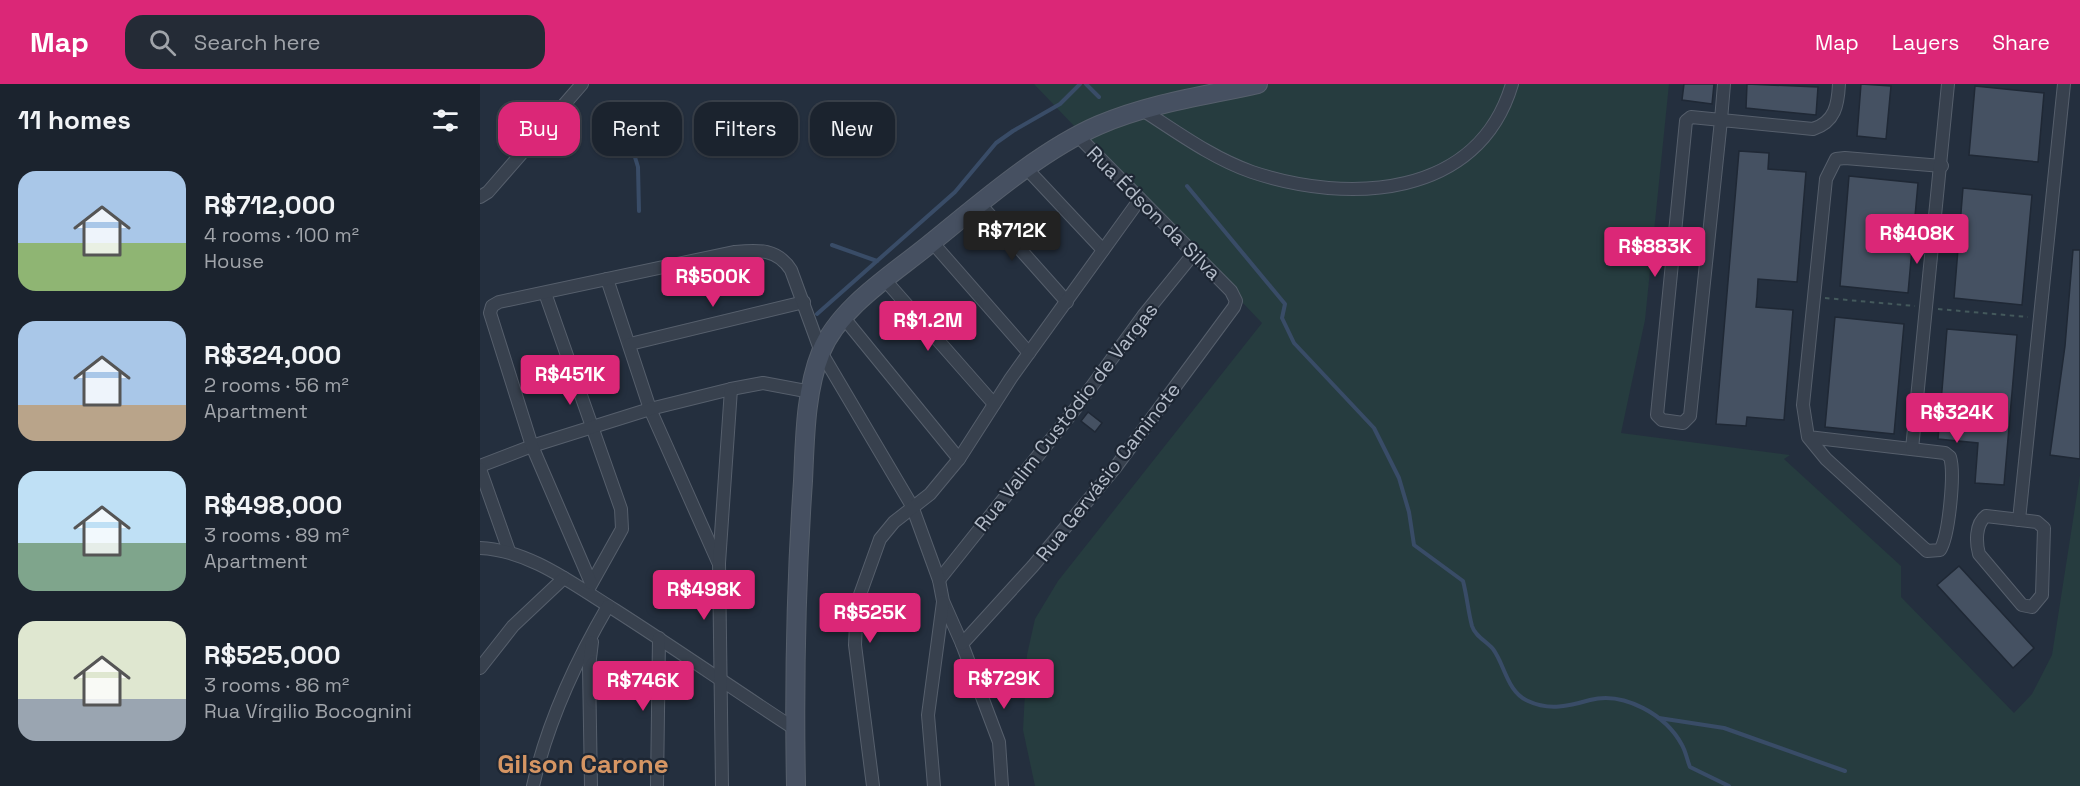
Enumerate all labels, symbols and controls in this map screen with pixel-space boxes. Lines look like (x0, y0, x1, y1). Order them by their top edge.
search box (125, 15, 545, 69)
text: Map (30, 24, 89, 60)
icon: search (146, 26, 179, 59)
text: Search here (194, 28, 321, 56)
text: Map (1815, 29, 1859, 56)
text: Layers (1892, 29, 1959, 56)
text: Share (1992, 29, 2050, 56)
chip: Buy (498, 102, 580, 156)
chip: Rent (592, 102, 682, 156)
chip: Filters (694, 102, 798, 156)
chip: New (810, 102, 895, 156)
text: 11 homes (18, 103, 131, 137)
icon: filters (429, 104, 462, 137)
street label: Rua Édson da Silva (1081, 140, 1227, 286)
text: R$712,000 (204, 188, 335, 222)
icon: home (66, 195, 138, 267)
pin: R$712K (963, 211, 1061, 262)
pin: R$408K (1868, 214, 1966, 265)
text: R$712K (977, 217, 1047, 243)
text: R$408K (1880, 220, 1954, 246)
text: 4 rooms · 100 m² (204, 222, 359, 248)
pin: R$883K (1606, 227, 1704, 278)
text: R$883K (1618, 233, 1692, 259)
text: House (204, 248, 264, 274)
pin: R$500K (664, 257, 762, 308)
text: R$500K (675, 263, 751, 289)
street label: Rua Valim Custódio de Vargas (969, 297, 1163, 537)
pin: R$1.2M (879, 301, 977, 352)
text: R$1.2M (893, 307, 963, 333)
text: R$324,000 (204, 338, 341, 372)
icon: home (66, 345, 138, 417)
pin: R$451K (521, 355, 619, 406)
text: R$451K (535, 361, 605, 387)
text: 2 rooms · 56 m² (204, 372, 349, 398)
street label: Rua Gervásio Caminote (1030, 377, 1186, 567)
pin: R$324K (1908, 393, 2006, 444)
text: Apartment (204, 398, 308, 424)
text: R$324K (1920, 399, 1994, 425)
text: R$498,000 (204, 488, 342, 522)
icon: home (66, 495, 138, 567)
text: 3 rooms · 89 m² (204, 522, 349, 548)
text: Apartment (204, 548, 308, 574)
pin: R$498K (655, 570, 753, 621)
text: R$498K (667, 576, 741, 602)
pin: R$525K (821, 593, 919, 644)
text: R$525K (834, 599, 907, 625)
text: R$525,000 (204, 638, 341, 672)
icon: home (66, 645, 138, 717)
pin: R$729K (955, 659, 1053, 710)
pin: R$746K (594, 661, 692, 712)
text: R$729K (968, 665, 1040, 691)
text: R$746K (607, 667, 679, 693)
text: 3 rooms · 86 m² (204, 672, 349, 698)
text: Rua Vírgilio Bocognini (204, 698, 412, 724)
district label: Gilson Carone (497, 747, 669, 781)

